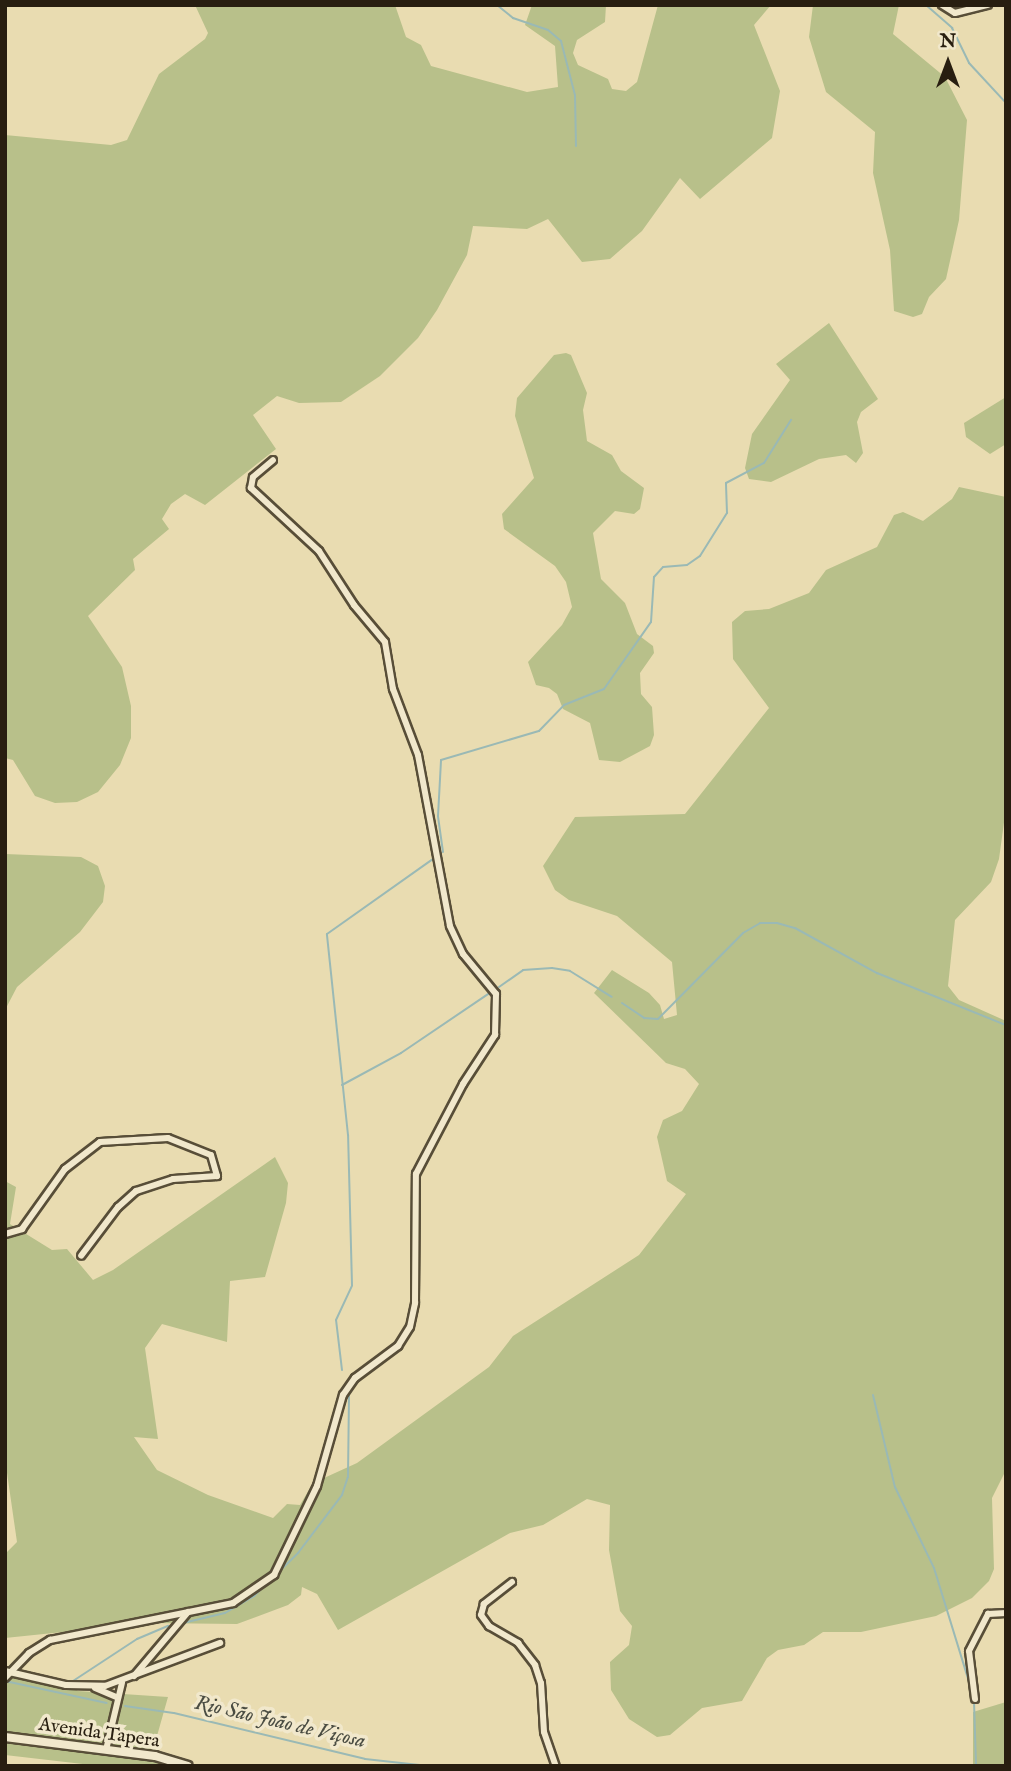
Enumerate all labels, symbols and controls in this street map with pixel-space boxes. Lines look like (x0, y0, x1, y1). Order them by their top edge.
north arrow (913, 28, 983, 98)
text: N (940, 30, 956, 54)
water label: Rio São João de Viçosa (192, 1691, 368, 1755)
street label: Avenida Tapera (37, 1714, 161, 1754)

